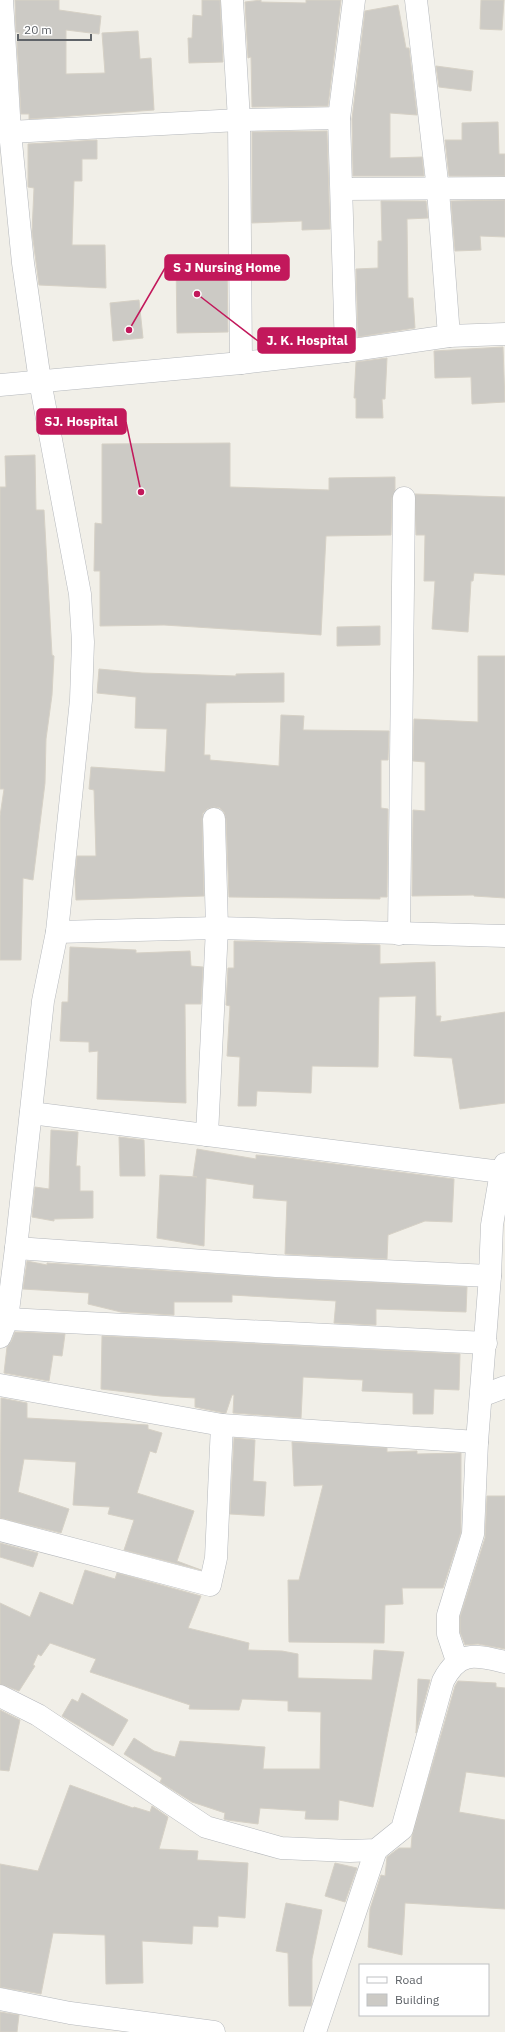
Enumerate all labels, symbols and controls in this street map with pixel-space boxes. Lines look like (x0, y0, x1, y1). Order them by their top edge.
scale bar (18, 16, 91, 42)
text: 20 m (24, 22, 52, 37)
callout: S J Nursing Home (165, 255, 289, 280)
text: S J Nursing Home (173, 259, 281, 276)
callout: J. K. Hospital (258, 328, 355, 353)
text: J. K. Hospital (266, 332, 348, 349)
callout: SJ. Hospital (37, 409, 126, 434)
text: SJ. Hospital (44, 413, 118, 430)
legend (359, 1964, 489, 2016)
text: Road (395, 1972, 423, 1987)
text: Building (395, 1992, 440, 2007)

